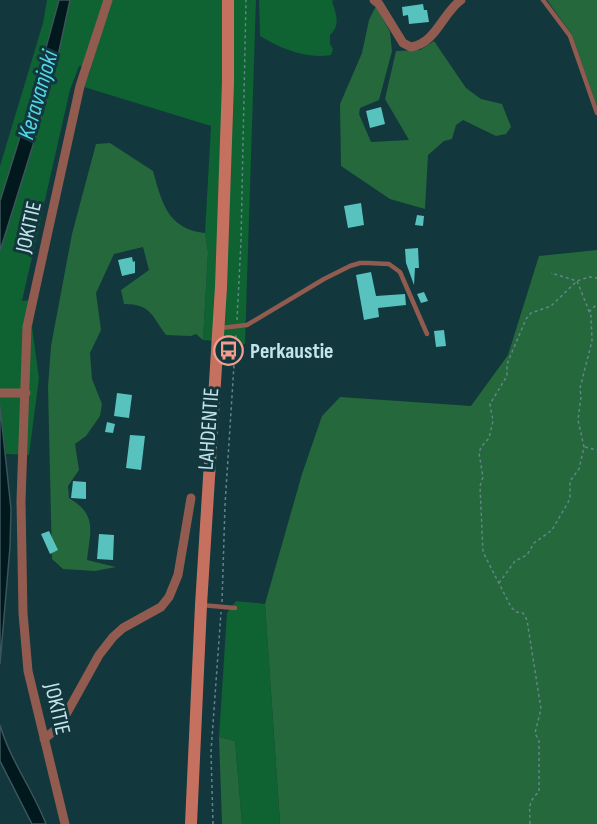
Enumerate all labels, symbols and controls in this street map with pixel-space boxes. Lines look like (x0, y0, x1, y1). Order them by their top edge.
water label: Keravanjoki (11, 46, 65, 143)
street label: JOKITIE (10, 199, 48, 256)
bus stop icon: Perkaustie (213, 335, 245, 367)
place label: Perkaustie (250, 338, 334, 365)
street label: LAHDENTIE (193, 387, 225, 471)
street label: JOKITIE (38, 680, 76, 737)

